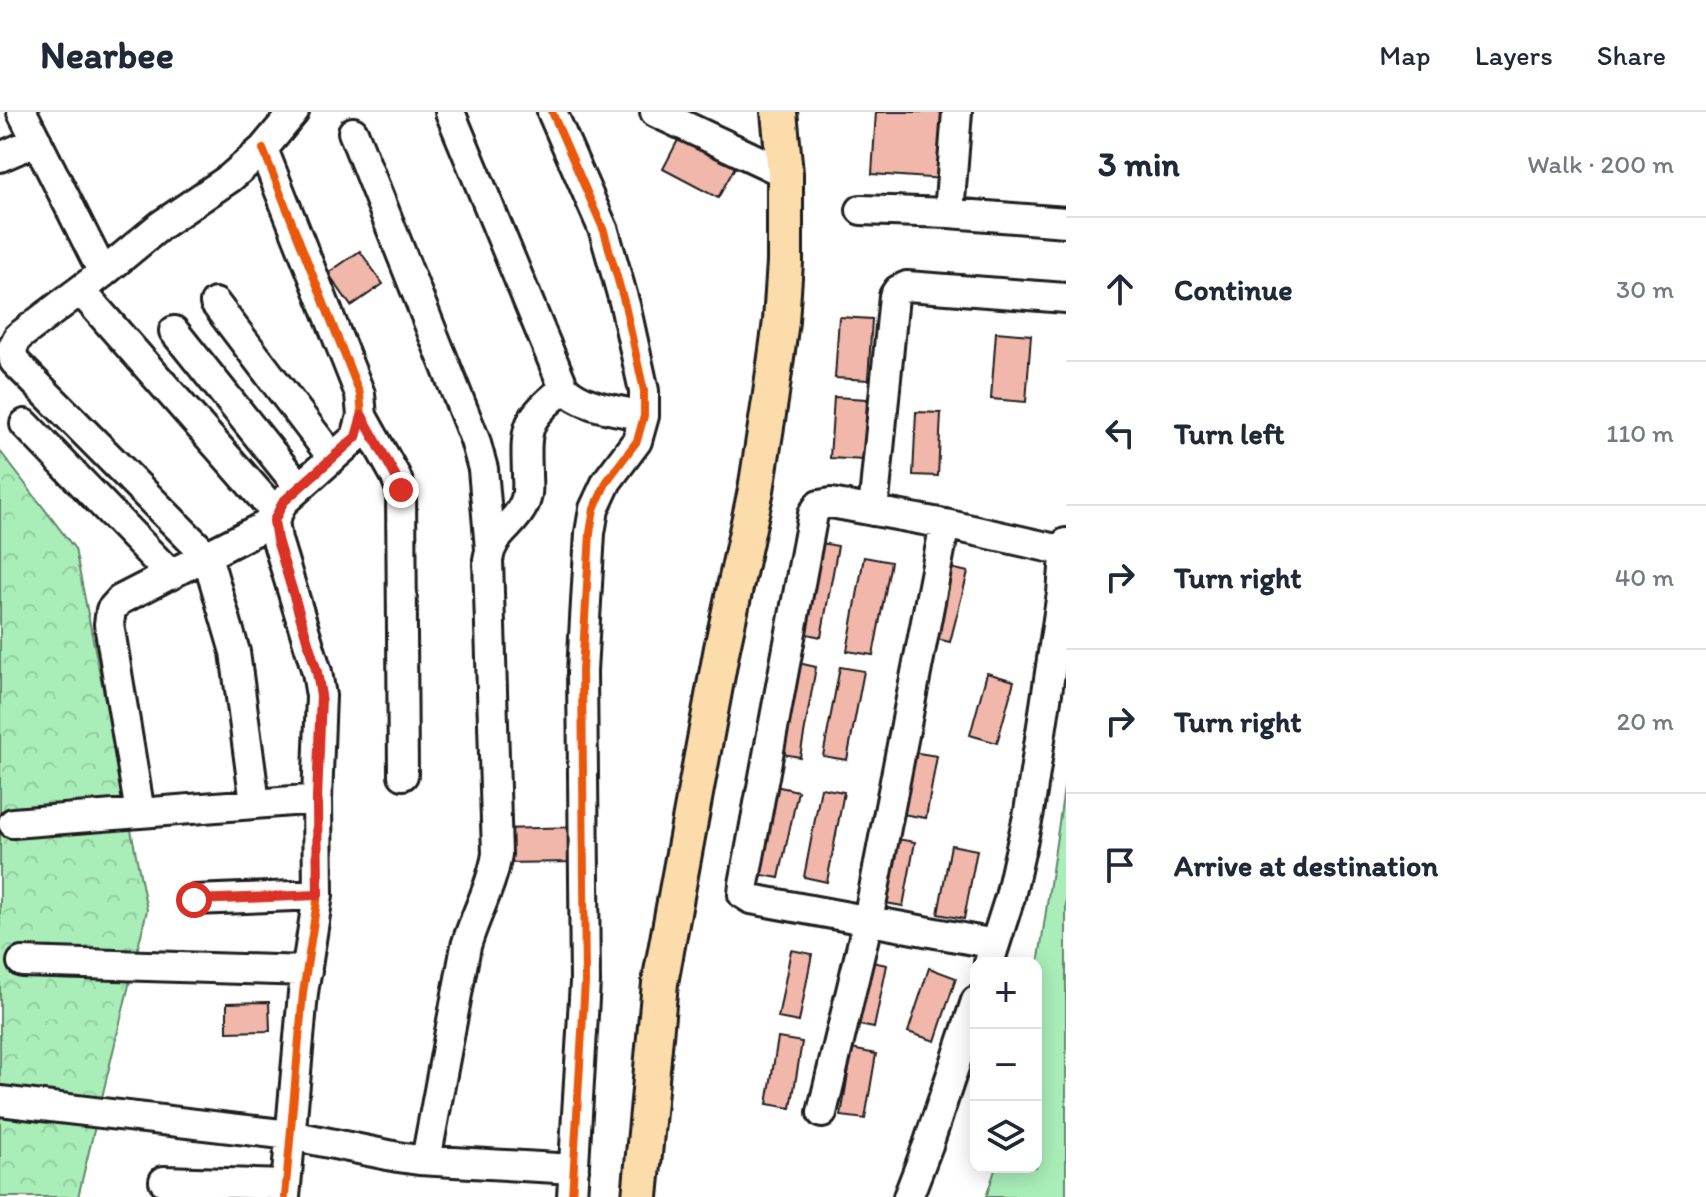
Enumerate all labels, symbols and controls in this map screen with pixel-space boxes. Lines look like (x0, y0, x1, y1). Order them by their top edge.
text: Nearbee (40, 32, 174, 78)
text: Map (1379, 38, 1431, 72)
text: Layers (1475, 38, 1553, 72)
text: Share (1597, 38, 1666, 72)
text: 3 min (1098, 144, 1180, 185)
text: Walk · 200 m (1527, 148, 1674, 180)
icon: ahead (1098, 267, 1142, 311)
text: Continue (1174, 271, 1293, 308)
text: 30 m (1616, 273, 1674, 305)
icon: left (1098, 411, 1142, 455)
text: Turn left (1174, 415, 1285, 452)
text: 110 m (1606, 417, 1674, 449)
route end (383, 472, 419, 508)
icon: right (1098, 555, 1142, 599)
text: Turn right (1174, 559, 1302, 596)
text: 40 m (1615, 561, 1674, 593)
icon: right (1098, 699, 1142, 743)
text: Turn right (1174, 703, 1302, 740)
text: 20 m (1617, 705, 1674, 737)
icon: arrive (1098, 843, 1142, 887)
text: Arrive at destination (1174, 847, 1438, 884)
route start (176, 882, 212, 918)
map controls (970, 957, 1042, 1173)
button: + (970, 957, 1042, 1029)
button: − (970, 1029, 1042, 1101)
button: layers (970, 1101, 1042, 1173)

